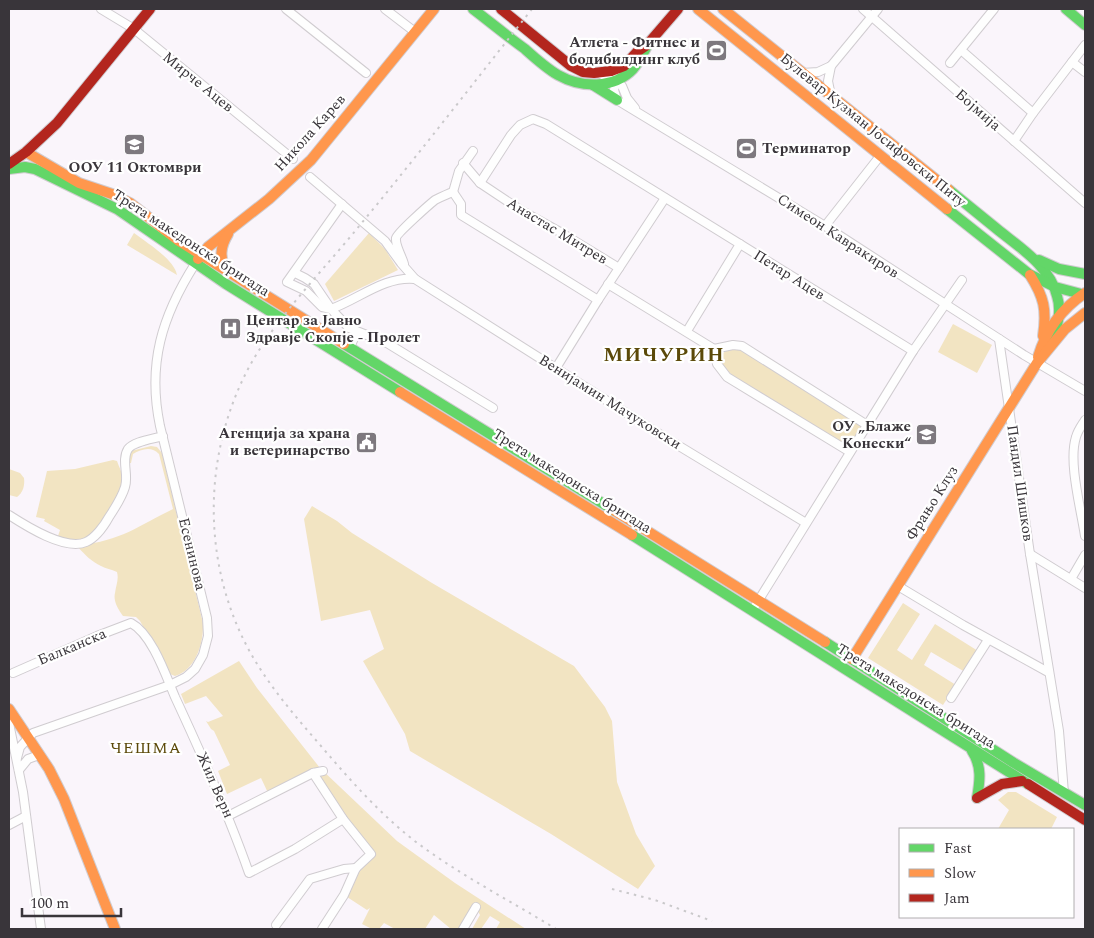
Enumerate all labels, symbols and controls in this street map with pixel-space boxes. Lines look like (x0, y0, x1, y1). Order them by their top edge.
place label: Атлета - Фитнес и бодибилдинг клуб (569, 31, 700, 71)
sports icon: Атлета - Фитнес и бодибилдинг клуб (704, 39, 728, 63)
street label: Мирче Ацев (157, 46, 239, 118)
street label: Булевар Кузман Јосифовски Питу (775, 47, 972, 213)
street label: Бојмија (950, 83, 1007, 137)
street label: Никола Карев (269, 89, 352, 177)
school or university icon: ООУ 11 Октомври (123, 132, 147, 156)
sports icon: Терминатор (734, 136, 758, 160)
place label: Терминатор (762, 137, 851, 160)
place label: ООУ 11 Октомври (68, 156, 202, 179)
street label: Трета македонска бригада (108, 183, 275, 303)
street label: Симеон Кавракиров (772, 188, 904, 284)
street label: Анастас Митрев (502, 192, 612, 271)
street label: Петар Ацев (749, 244, 830, 306)
place label: Центар за Јавно Здравје Скопје - Пролет (246, 309, 420, 349)
hospital icon: Центар за Јавно Здравје Скопје - Пролет (218, 317, 242, 341)
district label: МИЧУРИН (603, 340, 725, 370)
street label: Венијамин Мачуковски (534, 349, 686, 455)
place label: ОУ „Блаже Конески“ (832, 415, 911, 455)
place label: Агенција за храна и ветеринарство (219, 422, 350, 462)
street label: Трета македонска бригада (488, 423, 657, 540)
school or university icon: ОУ „Блаже Конески“ (915, 423, 939, 447)
street label: Пандил Шишков (1000, 423, 1040, 543)
public building icon: Агенција за храна и ветеринарство (354, 430, 378, 454)
street label: Фрањо Клуз (900, 461, 964, 545)
street label: Есенинова (172, 515, 212, 594)
street label: Балканска (34, 622, 111, 672)
street label: Трета македонска бригада (832, 638, 1001, 755)
district label: ЧЕШМА (110, 736, 182, 760)
street label: Жил Верн (190, 748, 240, 822)
legend (899, 828, 1074, 918)
text: Fast (944, 837, 972, 860)
text: Slow (944, 862, 976, 885)
scale bar (22, 886, 121, 918)
text: Jam (944, 887, 970, 910)
text: 100 m (30, 892, 69, 915)

